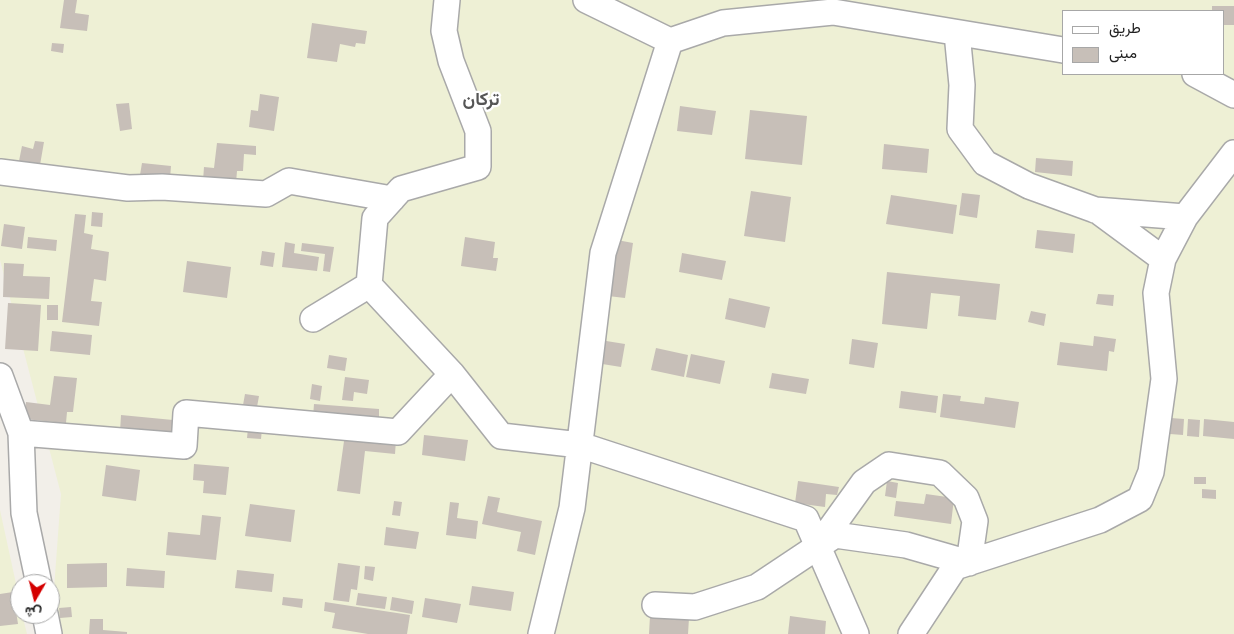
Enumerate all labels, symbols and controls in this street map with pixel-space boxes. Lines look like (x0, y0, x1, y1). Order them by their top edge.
legend (1062, 10, 1224, 75)
text: طريق (1109, 18, 1141, 38)
text: مبنى (1109, 43, 1137, 63)
district label: تركان (463, 89, 499, 111)
north arrow (10, 574, 60, 624)
text: ش (23, 603, 43, 623)

